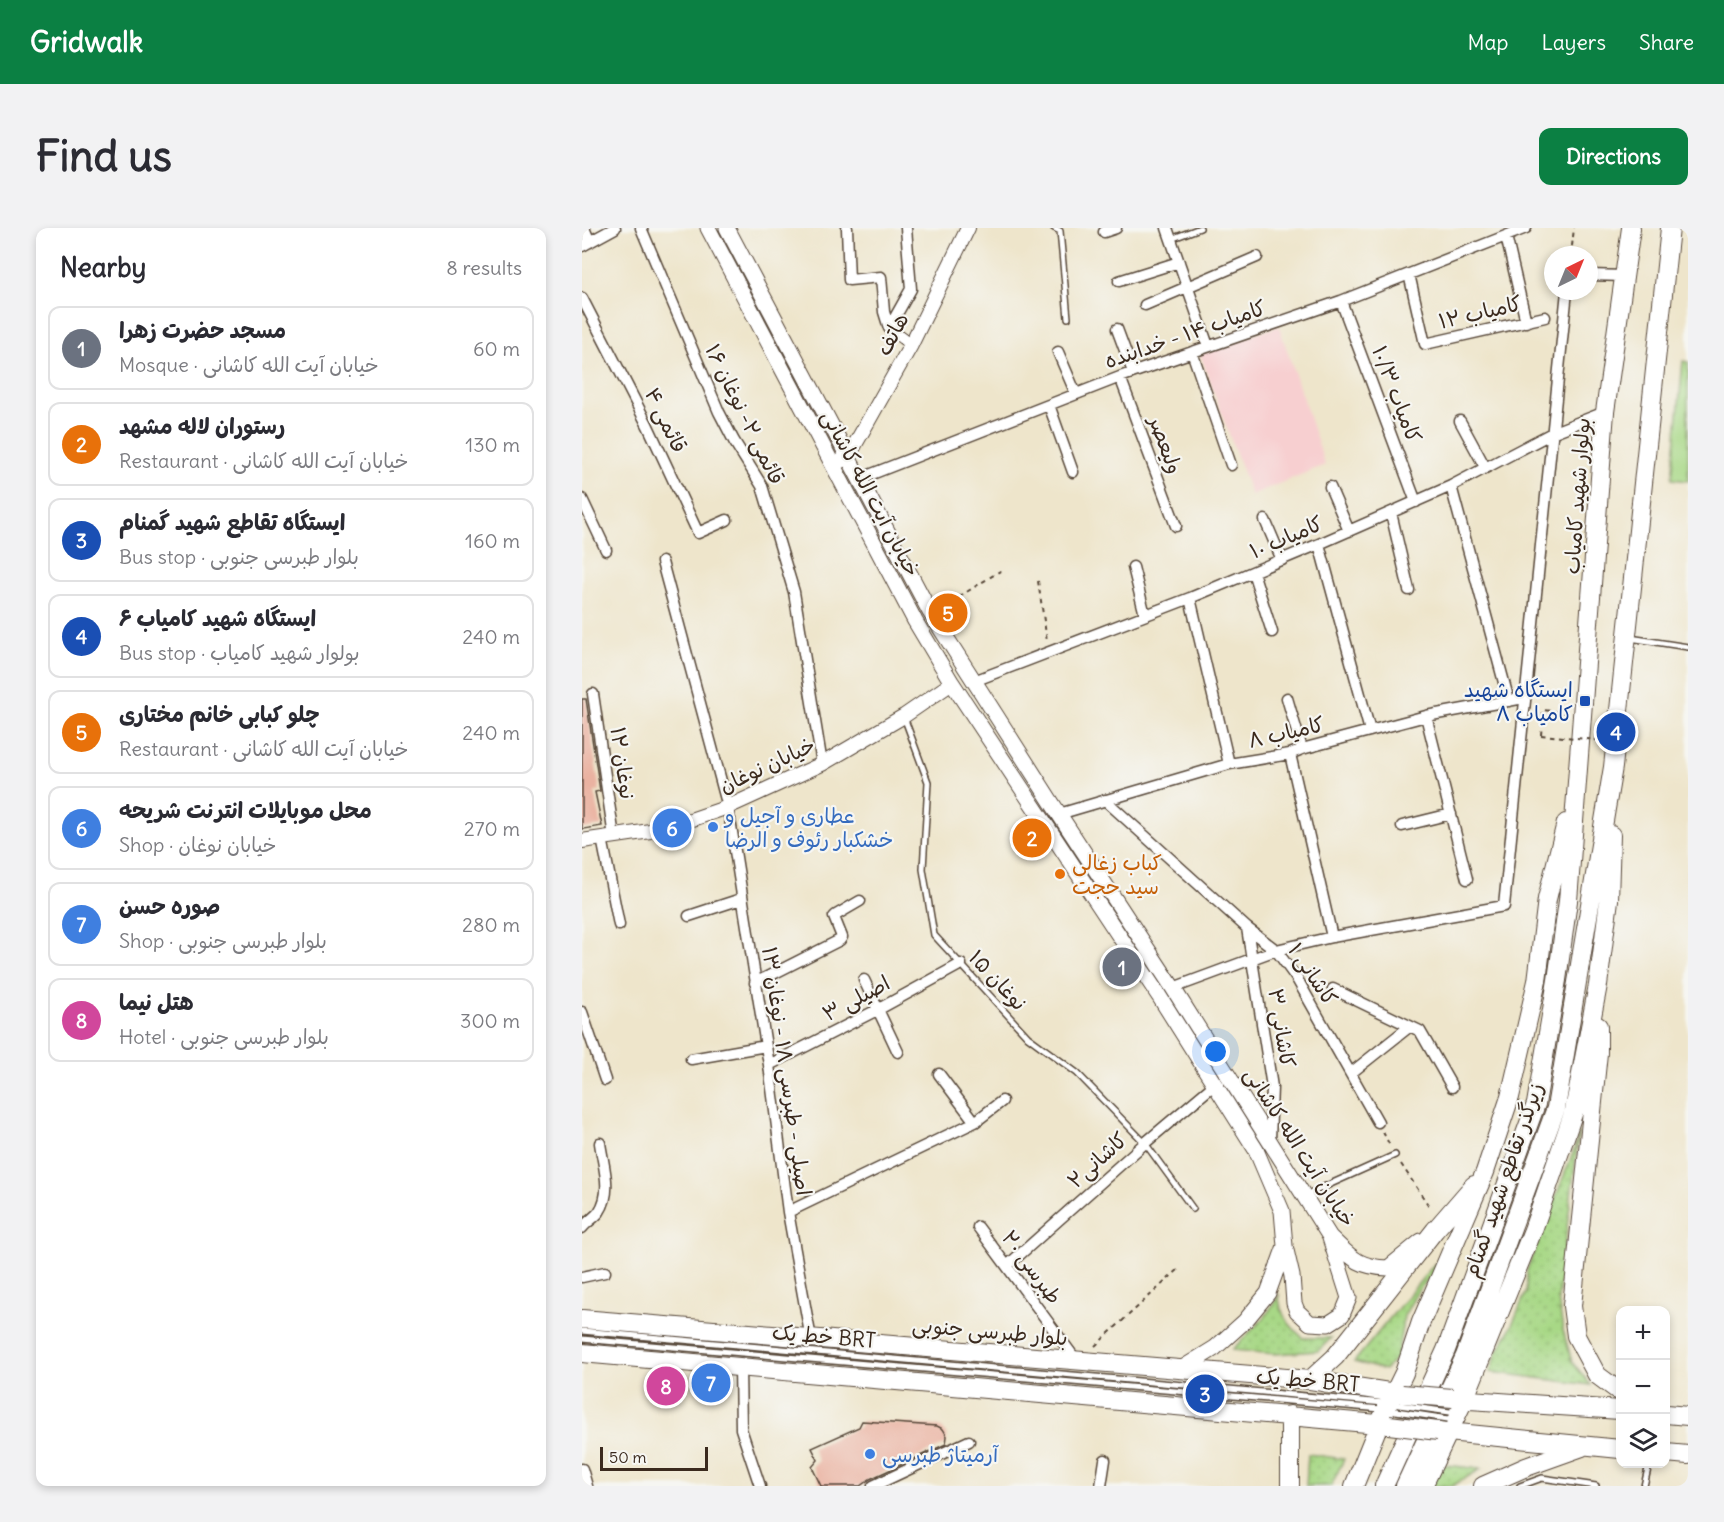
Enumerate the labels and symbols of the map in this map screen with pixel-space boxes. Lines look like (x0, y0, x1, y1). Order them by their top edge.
north arrow (1544, 246, 1598, 300)
street label: کامیاب ۱۲ (1436, 289, 1524, 335)
street label: کامیاب ۱۴ - خدابنده (1101, 294, 1269, 374)
street label: هاتف (870, 308, 914, 360)
street label: قائمی ۲- نوغان ۱۶ (698, 339, 791, 489)
street label: کامیاب ۱۰/۳ (1366, 342, 1428, 446)
street label: قائمی ۴ (638, 383, 693, 457)
street label: خیابان آیت الله کاشانی (815, 405, 926, 581)
street label: ولیعصر (1143, 411, 1189, 477)
street label: بولوار شهید کامیاب (1558, 417, 1597, 575)
street label: کامیاب ۱۰ (1245, 510, 1327, 564)
pin: 5 (928, 590, 968, 636)
place label: ایستگاه شهید کامیاب ۸ (1464, 676, 1573, 727)
marker: ایستگاه شهید کامیاب ۸ (1578, 694, 1592, 708)
street label: کامیاب ۸ (1245, 710, 1327, 754)
pin: 4 (1596, 710, 1636, 754)
street label: نوغان ۱۲ (605, 725, 641, 801)
street label: خیابان نوغان (715, 731, 819, 799)
place label: عطاری و آجیل و خشکبار رئوف و الرضا (723, 802, 893, 853)
pin: 6 (652, 806, 692, 850)
pin: 2 (1012, 816, 1052, 860)
marker: عطاری و آجیل و خشکبار رئوف و الرضا (706, 820, 720, 834)
place label: کباب زغالی سید حجت (1072, 849, 1162, 900)
marker: کباب زغالی سید حجت (1053, 867, 1067, 881)
street label: کاشانی ۱ (1281, 937, 1344, 1011)
street label: نوغان ۱۵ (963, 944, 1033, 1016)
pin: 1 (1102, 944, 1142, 990)
street label: اصیلی - طبرسی ۱۸ - نوغان ۱۳ (755, 945, 818, 1197)
street label: اصیلی ۳ (818, 969, 895, 1028)
street label: کاشانی ۳ (1261, 987, 1302, 1070)
your location (1201, 1037, 1230, 1066)
street label: خیابان آیت الله کاشانی (1238, 1062, 1362, 1232)
street label: زیرگذر تقاطع شهید گمنام (1457, 1079, 1552, 1282)
street label: کاشانی۲ (1061, 1126, 1133, 1195)
street label: طبرسی ۲۰ (995, 1225, 1068, 1310)
street label: بلوار طبرسی جنوبی (911, 1311, 1069, 1352)
street label: خط یک BRT (771, 1318, 877, 1354)
pin: 7 (692, 1360, 730, 1406)
street label: خط یک BRT (1255, 1362, 1361, 1398)
pin: 8 (646, 1364, 686, 1408)
pin: 3 (1186, 1372, 1224, 1416)
place label: آرمیتاژ طبرسی (882, 1441, 999, 1469)
scale bar (600, 1444, 708, 1472)
marker: آرمیتاژ طبرسی (863, 1447, 877, 1461)

